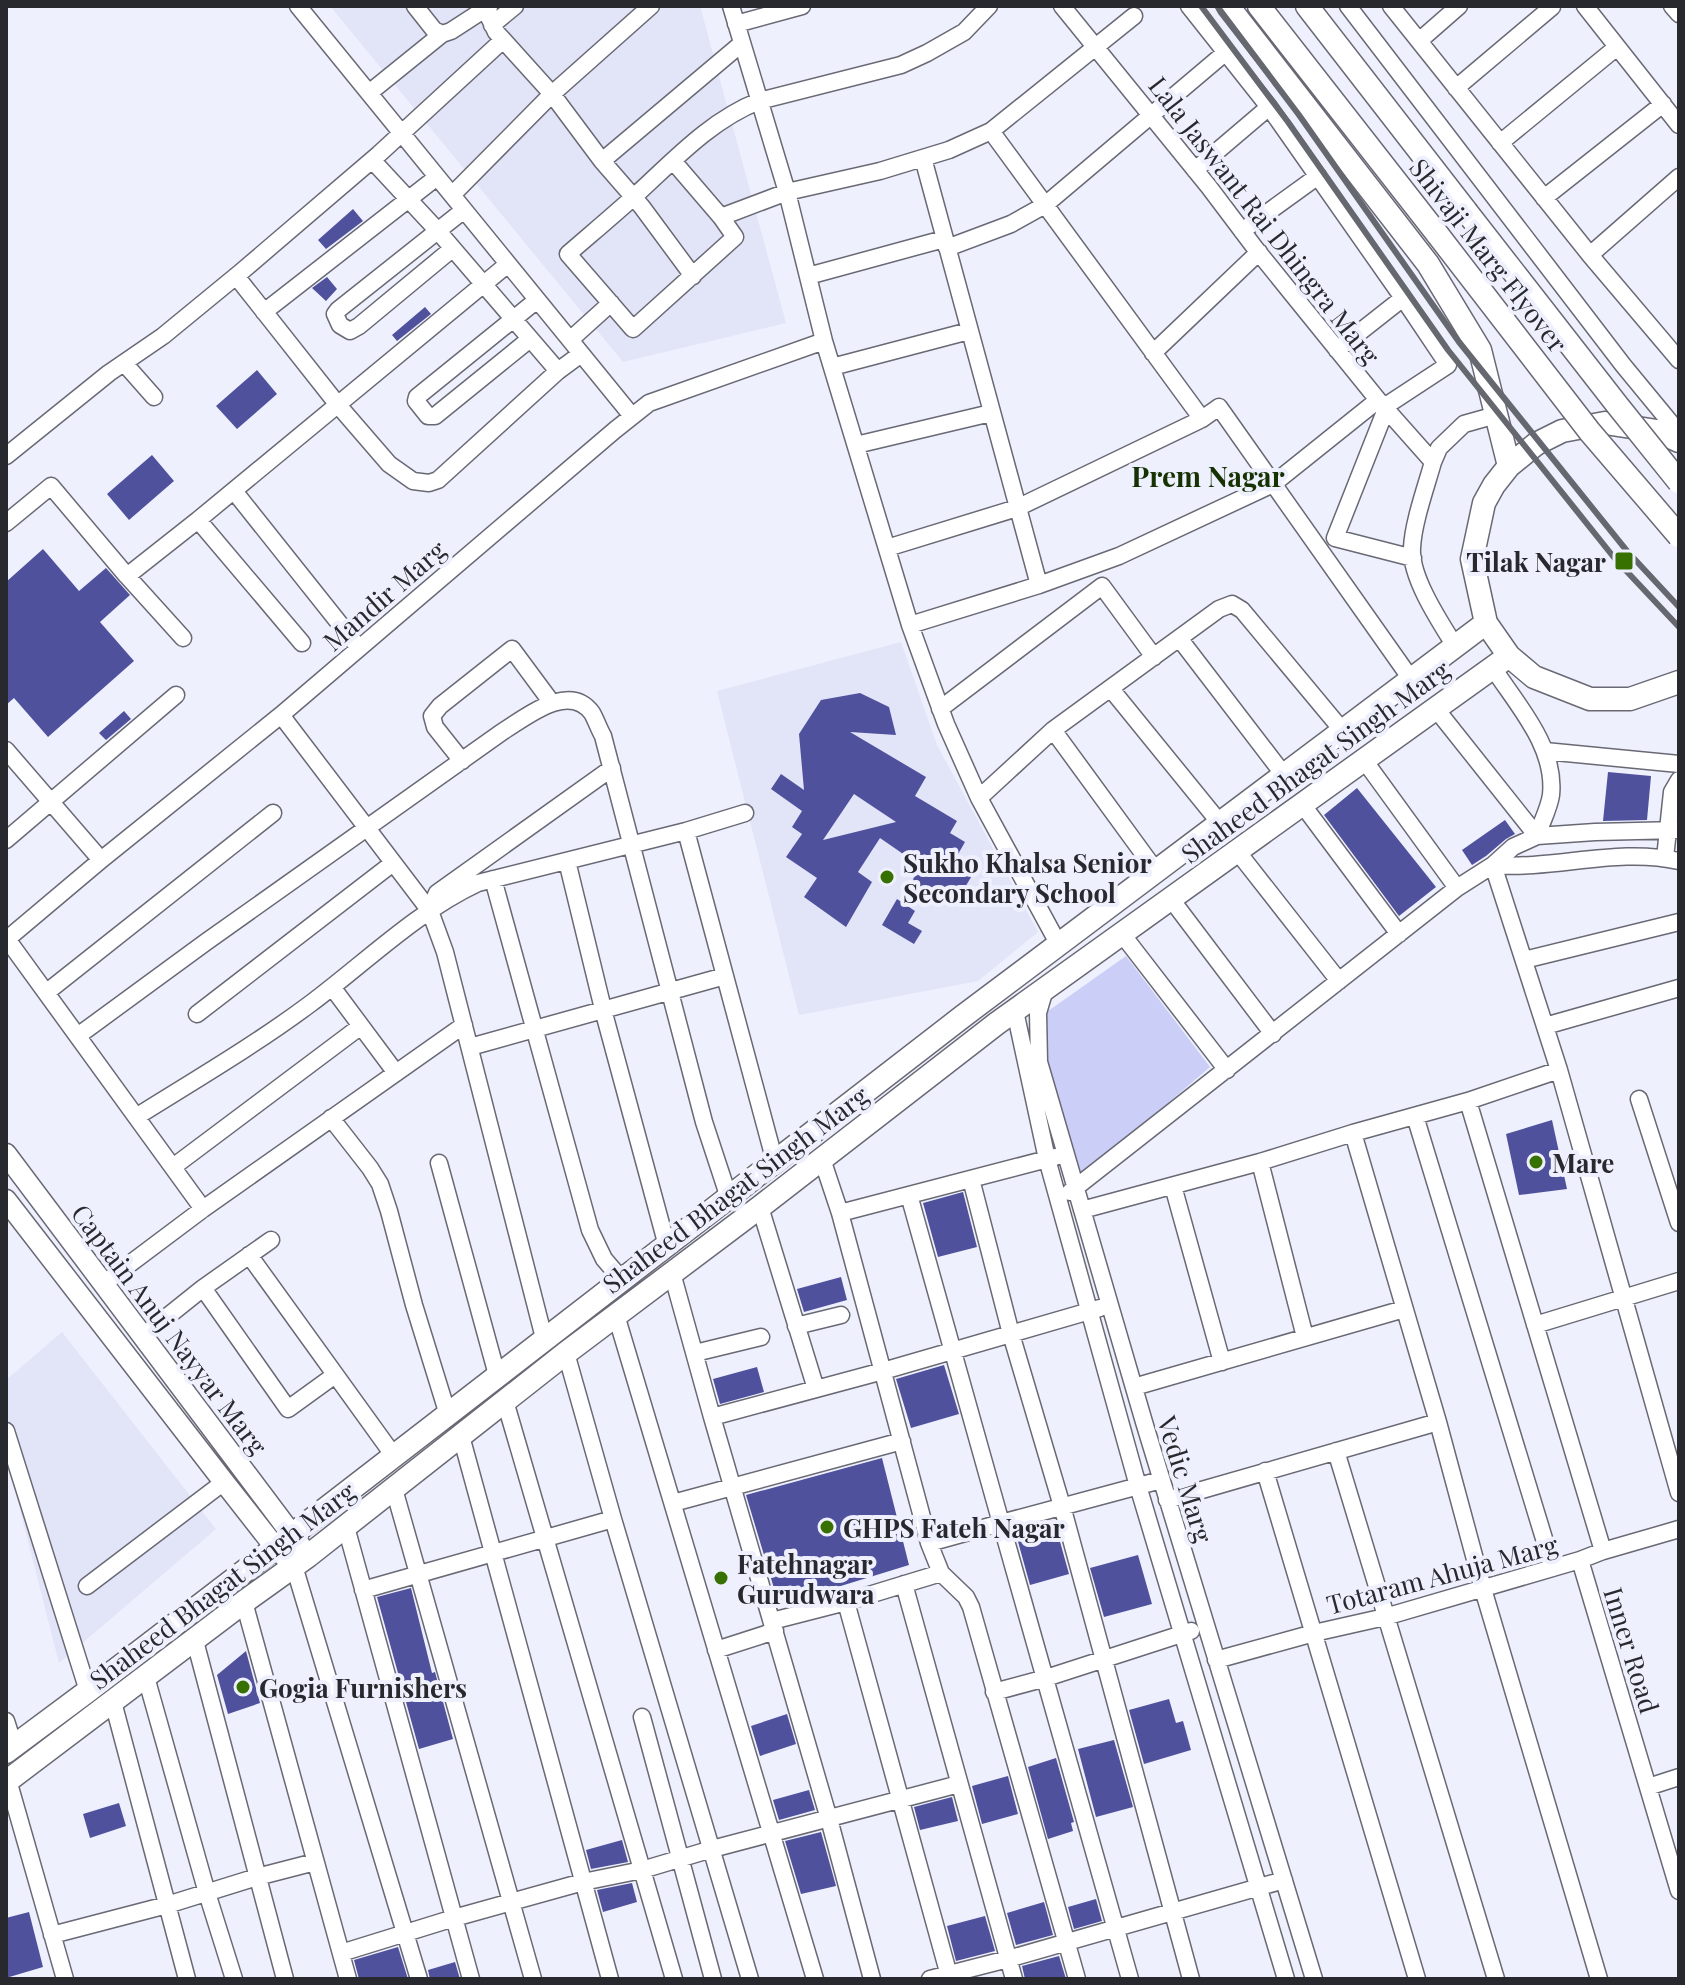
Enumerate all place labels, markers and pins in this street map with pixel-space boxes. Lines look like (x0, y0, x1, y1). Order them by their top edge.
place label: Tilak Nagar (1466, 544, 1606, 579)
marker: Tilak Nagar (1613, 550, 1635, 572)
place label: Sukho Khalsa Senior Secondary School (903, 845, 1152, 910)
marker: Sukho Khalsa Senior Secondary School (878, 868, 896, 886)
place label: Mare (1552, 1145, 1614, 1180)
marker: Mare (1527, 1153, 1545, 1171)
place label: GHPS Fateh Nagar (843, 1510, 1065, 1545)
marker: GHPS Fateh Nagar (818, 1518, 836, 1536)
place label: Fatehnagar Gurudwara (737, 1546, 875, 1611)
marker: Fatehnagar Gurudwara (712, 1569, 730, 1587)
place label: Gogia Furnishers (259, 1670, 467, 1705)
marker: Gogia Furnishers (234, 1678, 252, 1696)

